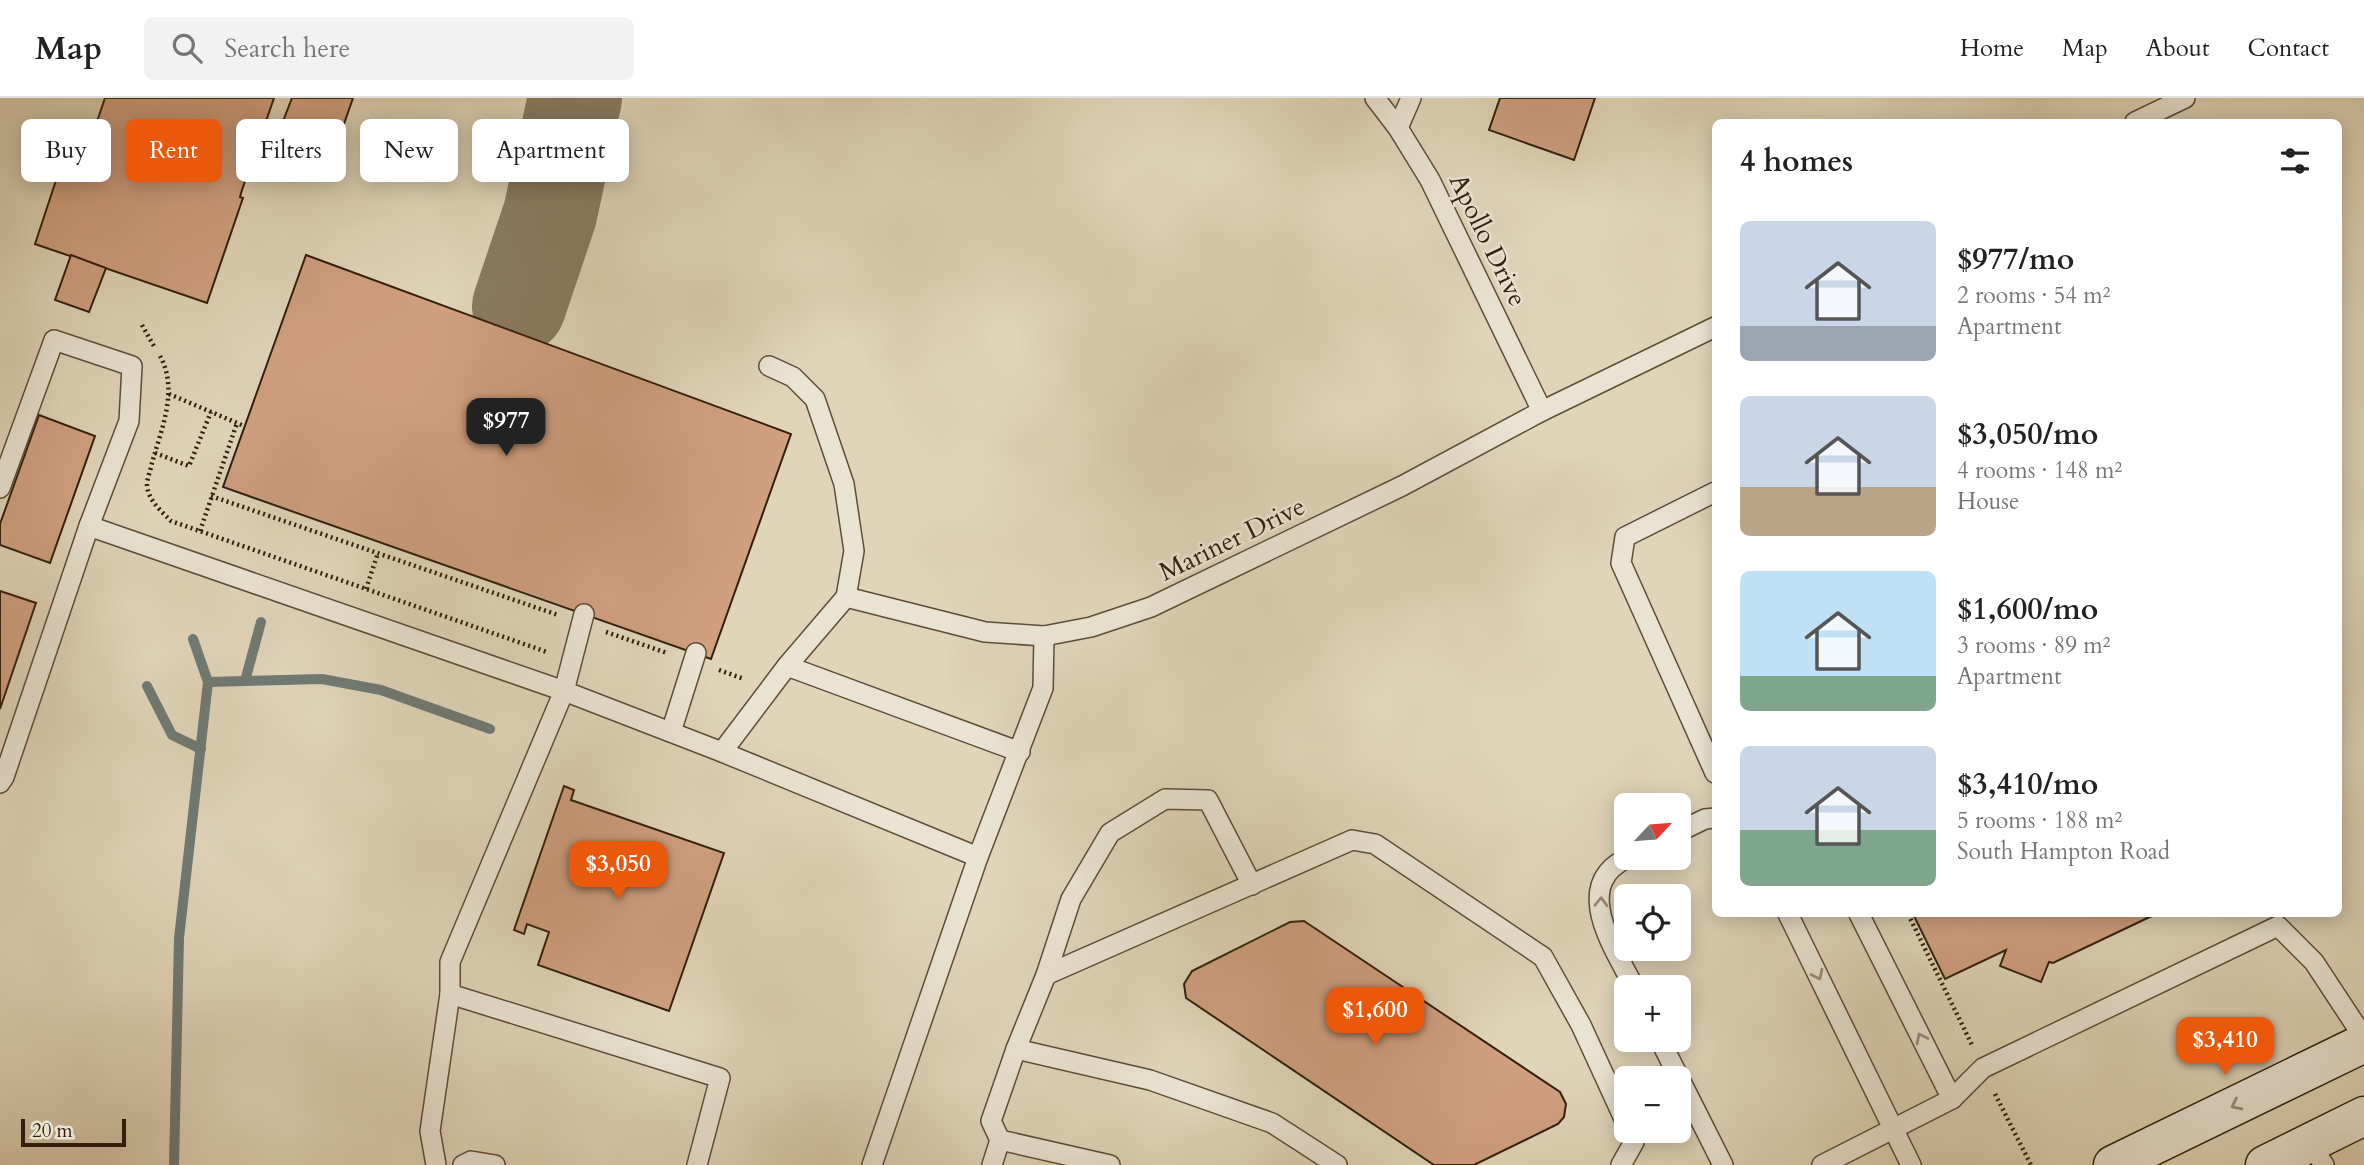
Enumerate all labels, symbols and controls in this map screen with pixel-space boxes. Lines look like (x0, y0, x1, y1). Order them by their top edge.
search box (144, 17, 634, 80)
text: Map (35, 26, 102, 71)
icon: search (168, 29, 206, 67)
text: Search here (224, 31, 350, 66)
text: Home (1960, 32, 2024, 65)
text: Map (2062, 32, 2108, 65)
text: About (2146, 32, 2210, 65)
text: Contact (2248, 32, 2329, 65)
chip: Buy (21, 119, 111, 182)
chip: Rent (125, 119, 222, 182)
chip: Filters (236, 119, 346, 182)
chip: New (360, 119, 458, 182)
chip: Apartment (472, 119, 629, 182)
text: 4 homes (1740, 141, 1853, 182)
icon: filters (2276, 142, 2314, 180)
street label: Apollo Drive (1441, 168, 1535, 312)
text: $977/mo (1957, 239, 2074, 280)
icon: home (1796, 249, 1880, 333)
text: 2 rooms · 54 m² (1957, 280, 2110, 311)
text: Apartment (1957, 311, 2061, 342)
pin: $977 (465, 398, 547, 458)
text: $977 (482, 405, 530, 436)
text: $3,050/mo (1957, 414, 2098, 455)
icon: home (1796, 424, 1880, 508)
text: 4 rooms · 148 m² (1957, 455, 2122, 486)
text: House (1957, 486, 2019, 517)
street label: Mariner Drive (1153, 489, 1311, 589)
text: $1,600/mo (1957, 589, 2098, 630)
icon: home (1796, 599, 1880, 683)
text: 3 rooms · 89 m² (1957, 630, 2110, 661)
text: Apartment (1957, 661, 2061, 692)
text: $3,410/mo (1957, 764, 2098, 805)
icon: home (1796, 774, 1880, 858)
north arrow (1614, 793, 1690, 870)
map controls (1614, 793, 1691, 1143)
text: 5 rooms · 188 m² (1957, 805, 2122, 836)
text: South Hampton Road (1957, 836, 2170, 867)
pin: $3,050 (561, 842, 675, 901)
text: $3,050 (585, 848, 651, 879)
button: locate (1614, 884, 1691, 961)
one-way arrow (1593, 896, 1608, 907)
one-way arrow (1809, 968, 1823, 980)
button: + (1614, 975, 1691, 1052)
pin: $1,600 (1318, 988, 1432, 1047)
text: $1,600 (1342, 994, 1408, 1025)
pin: $3,410 (2168, 1018, 2282, 1077)
text: $3,410 (2192, 1024, 2258, 1055)
one-way arrow (1916, 1033, 1930, 1045)
button: − (1614, 1066, 1691, 1143)
one-way arrow (2231, 1097, 2244, 1111)
scale bar (21, 1116, 126, 1148)
text: 20 m (32, 1118, 73, 1144)

